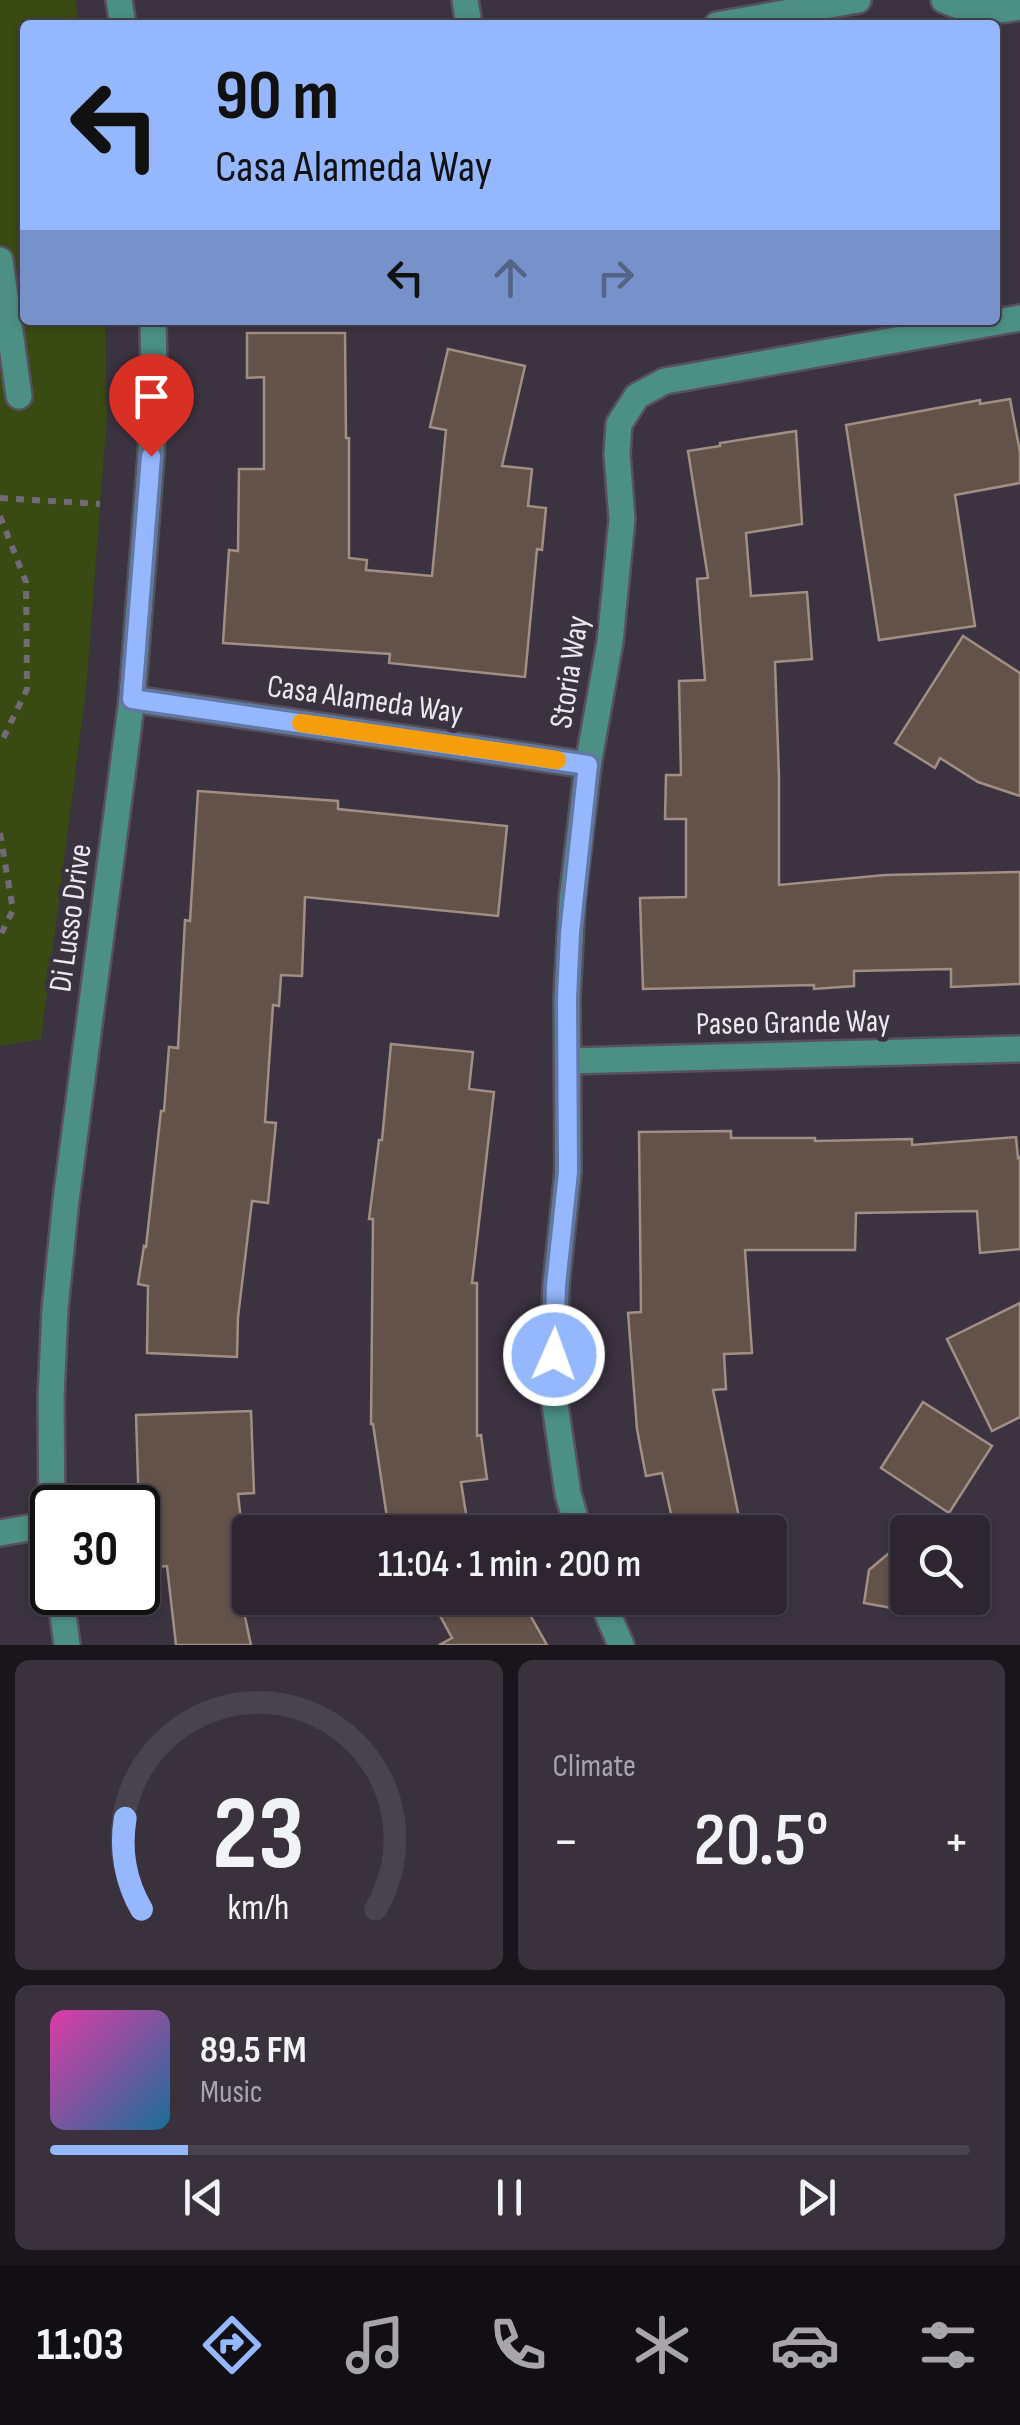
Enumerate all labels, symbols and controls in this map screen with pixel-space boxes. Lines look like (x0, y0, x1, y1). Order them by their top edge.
text: 90 m (215, 55, 339, 139)
icon: left (50, 60, 180, 190)
text: Casa Alameda Way (215, 140, 492, 195)
icon: left (378, 250, 433, 305)
icon: ahead (483, 250, 538, 305)
icon: right (588, 250, 643, 305)
pin (109, 354, 194, 457)
icon: arrive (124, 369, 179, 424)
street label: Storia Way (542, 613, 598, 731)
street label: Casa Alameda Way (265, 667, 465, 733)
street label: Di Lusso Drive (41, 842, 101, 994)
street label: Paseo Grande Way (695, 1002, 891, 1044)
position arrow (502, 1303, 606, 1407)
speed limit sign: 30 (30, 1485, 160, 1615)
map controls (890, 1515, 990, 1615)
button: search (890, 1515, 990, 1615)
text: 11:04 · 1 min · 200 m (378, 1542, 641, 1587)
text: Climate (553, 1747, 636, 1786)
text: 23 (213, 1773, 305, 1898)
text: 20.5° (694, 1796, 829, 1887)
text: − (553, 1809, 579, 1876)
text: + (943, 1809, 970, 1876)
text: km/h (228, 1887, 290, 1930)
text: 89.5 FM (200, 2028, 307, 2073)
text: Music (200, 2073, 263, 2112)
icon: previous (176, 2170, 231, 2225)
icon: pause (482, 2170, 537, 2225)
icon: next (789, 2170, 844, 2225)
icon: directions (197, 2310, 267, 2380)
icon: music (340, 2310, 410, 2380)
icon: phone (483, 2310, 553, 2380)
icon: climate (627, 2310, 697, 2380)
icon: car (770, 2310, 840, 2380)
icon: filters (913, 2310, 983, 2380)
text: 11:03 (37, 2318, 124, 2373)

